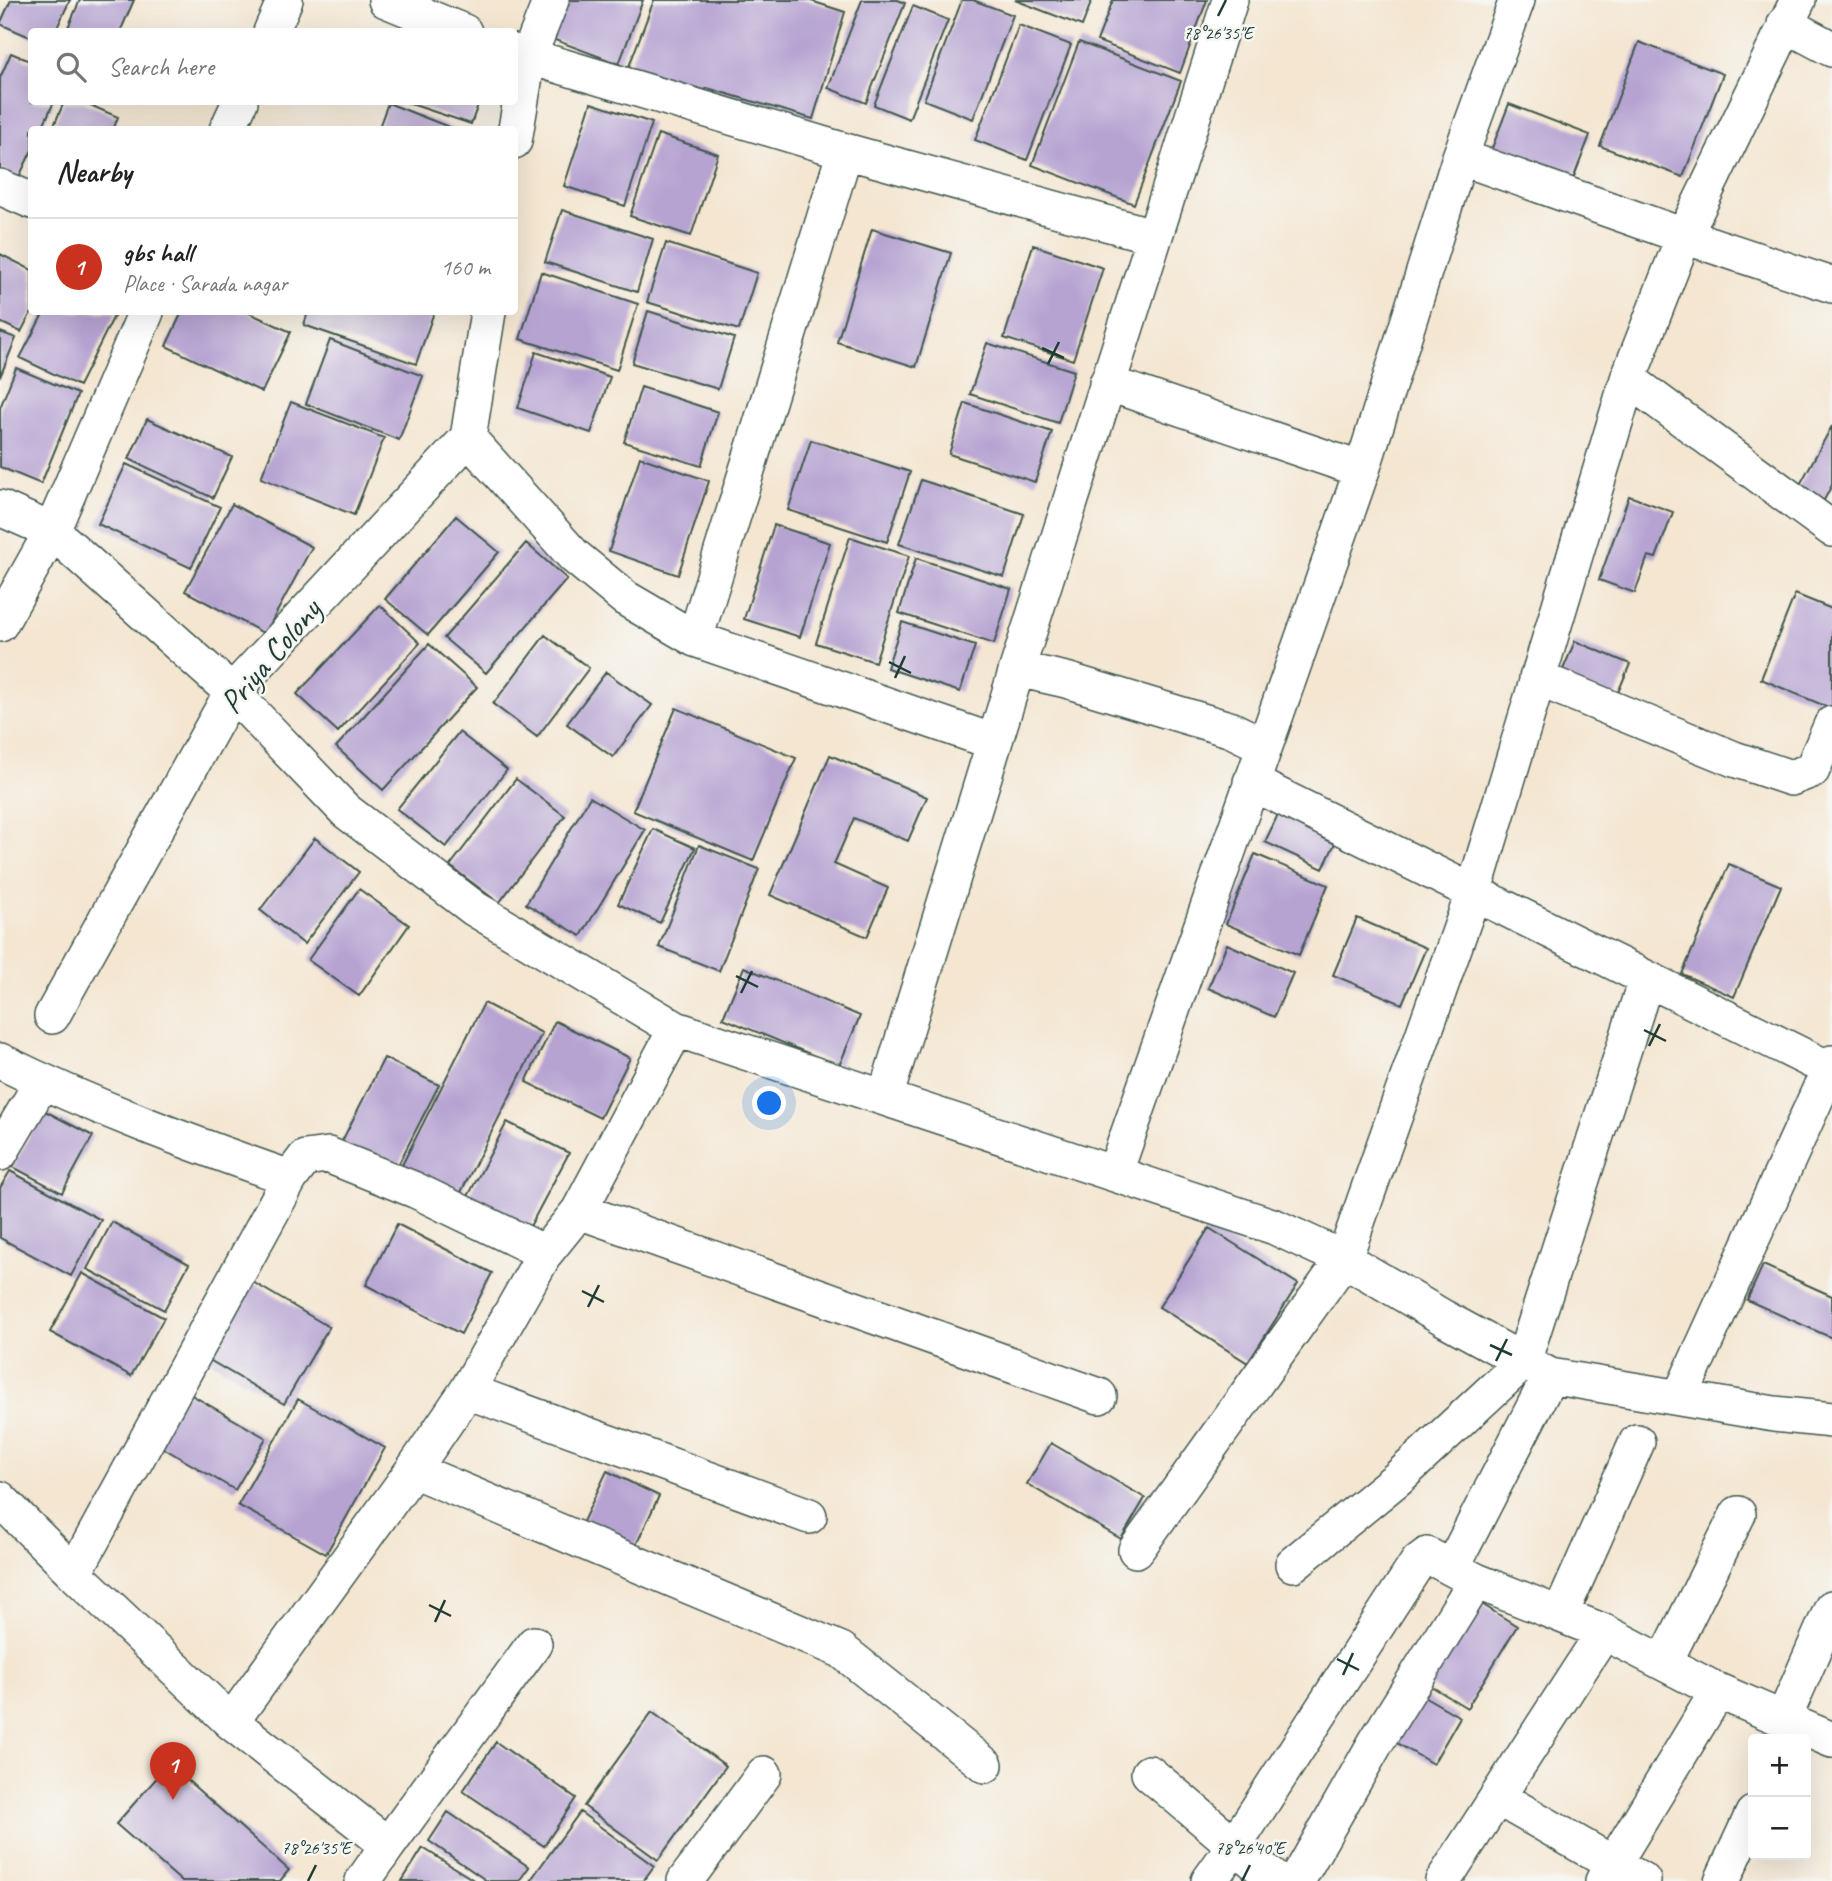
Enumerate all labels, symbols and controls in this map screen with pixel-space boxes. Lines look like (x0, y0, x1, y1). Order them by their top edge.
text: 78°26'35"E (1183, 22, 1255, 44)
search box (28, 28, 518, 105)
icon: search (52, 48, 90, 86)
text: Search here (108, 50, 214, 83)
text: Nearby (56, 153, 132, 191)
text: gbs hall (123, 236, 193, 269)
text: 1 (74, 253, 84, 282)
text: 160 m (441, 253, 490, 282)
text: Place · Sarada nagar (123, 269, 287, 298)
street label: Priya Colony (210, 588, 332, 722)
your location (752, 1086, 786, 1120)
map controls (1748, 1734, 1811, 1860)
button: + (1748, 1734, 1811, 1797)
pin: 1 (150, 1742, 196, 1800)
button: − (1748, 1797, 1811, 1860)
text: 78°26'35"E (281, 1837, 353, 1859)
text: 78°26'40"E (1215, 1837, 1287, 1859)

